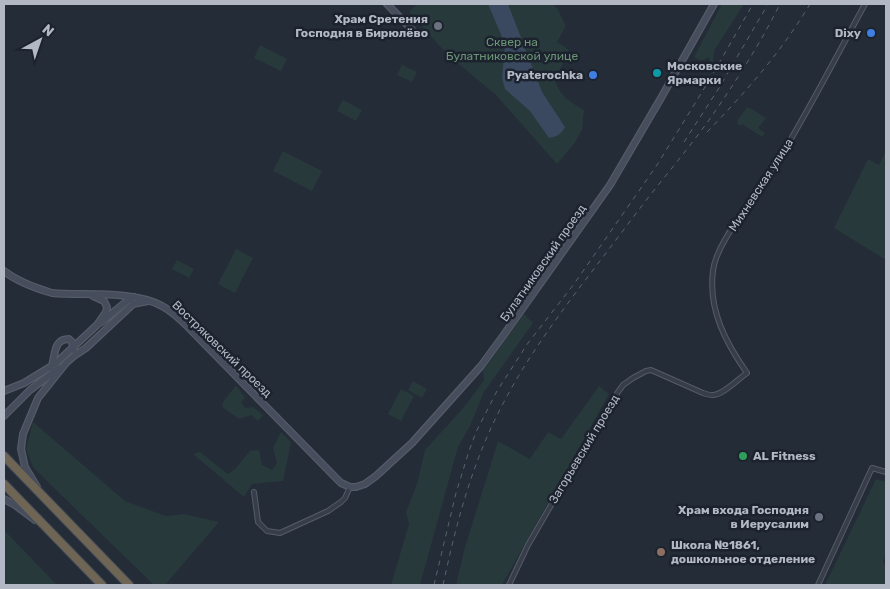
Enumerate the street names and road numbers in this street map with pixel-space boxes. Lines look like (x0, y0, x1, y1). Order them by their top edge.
street label: Михневская улица (726, 136, 796, 234)
street label: Булатниковский проезд (497, 202, 589, 324)
street label: Востряковский проезд (169, 298, 275, 400)
street label: Загорьевский проезд (546, 392, 622, 506)

